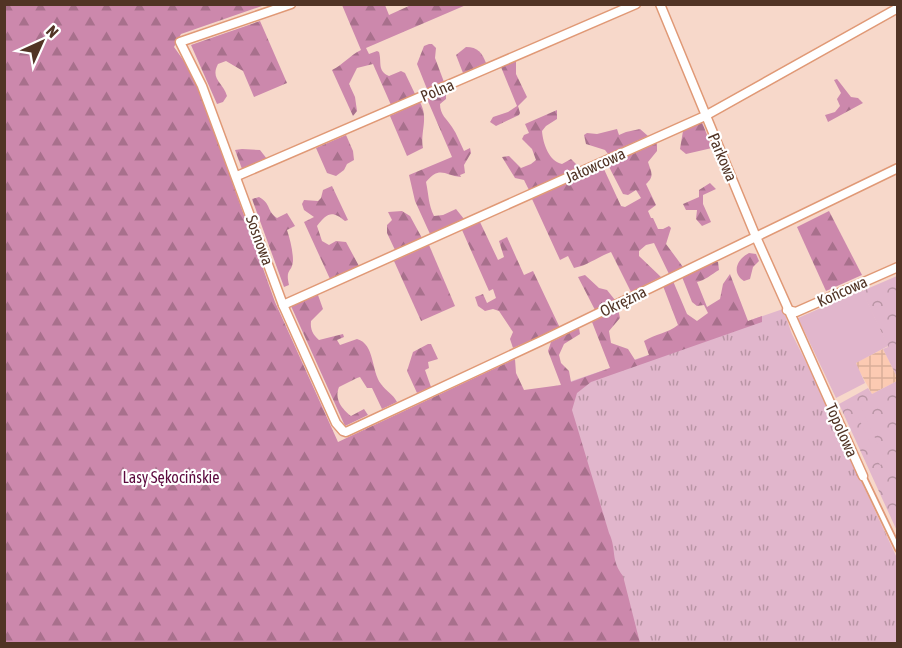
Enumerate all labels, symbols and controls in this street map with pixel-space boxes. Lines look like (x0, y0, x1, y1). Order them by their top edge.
north arrow (12, 12, 72, 72)
text: N (43, 22, 62, 41)
street label: Polna (418, 75, 456, 105)
street label: Parkowa (705, 130, 741, 184)
street label: Jałowcowa (562, 144, 628, 186)
street label: Sosnowa (243, 213, 277, 267)
street label: Końcowa (814, 272, 870, 310)
street label: Okrężna (597, 282, 650, 321)
street label: Topolowa (821, 400, 862, 460)
park label: Lasy Sękocińskie (123, 468, 219, 487)

